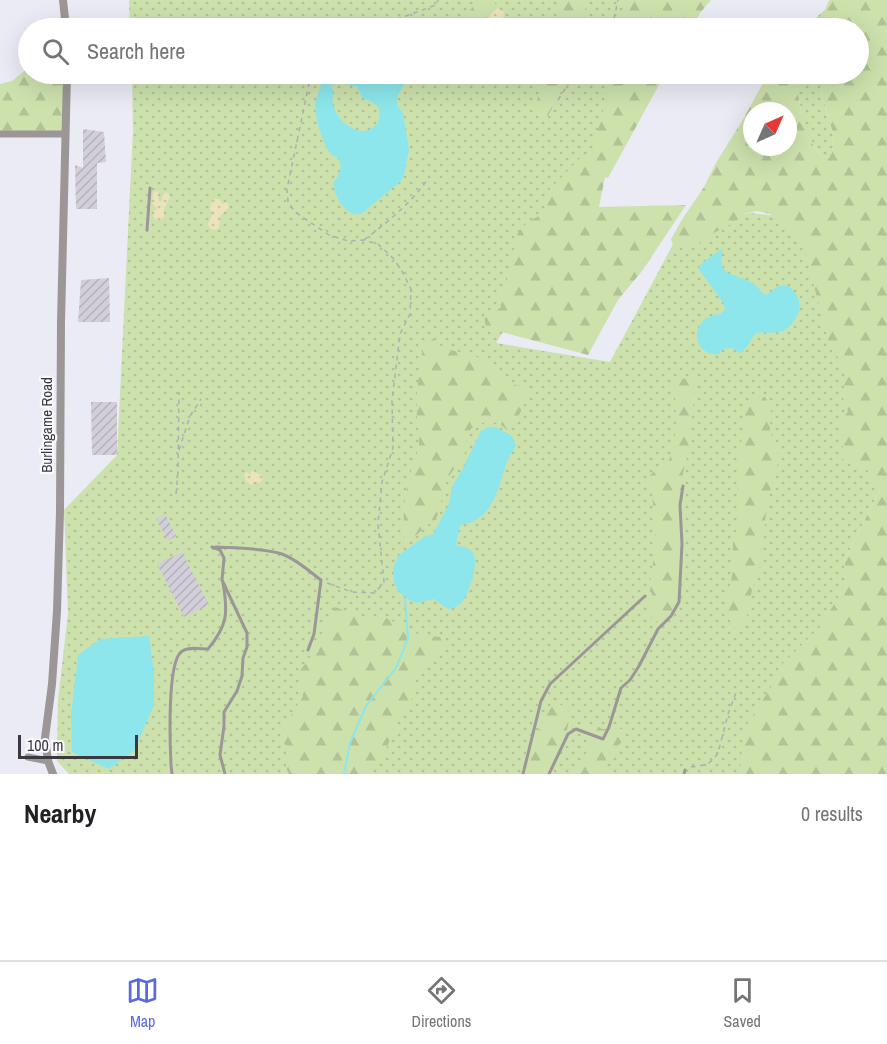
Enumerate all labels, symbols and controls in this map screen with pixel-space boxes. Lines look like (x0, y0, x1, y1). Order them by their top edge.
search box (18, 18, 869, 84)
icon: search (39, 35, 72, 68)
text: Search here (87, 36, 185, 66)
north arrow (743, 102, 797, 156)
street label: Burlingame Road (36, 377, 57, 473)
scale bar (18, 732, 138, 760)
text: 100 m (27, 734, 63, 756)
text: Nearby (24, 796, 96, 831)
text: 0 results (801, 800, 863, 827)
tab: Map (126, 974, 159, 1032)
tab: Directions (411, 974, 471, 1032)
tab: Saved (724, 974, 761, 1032)

